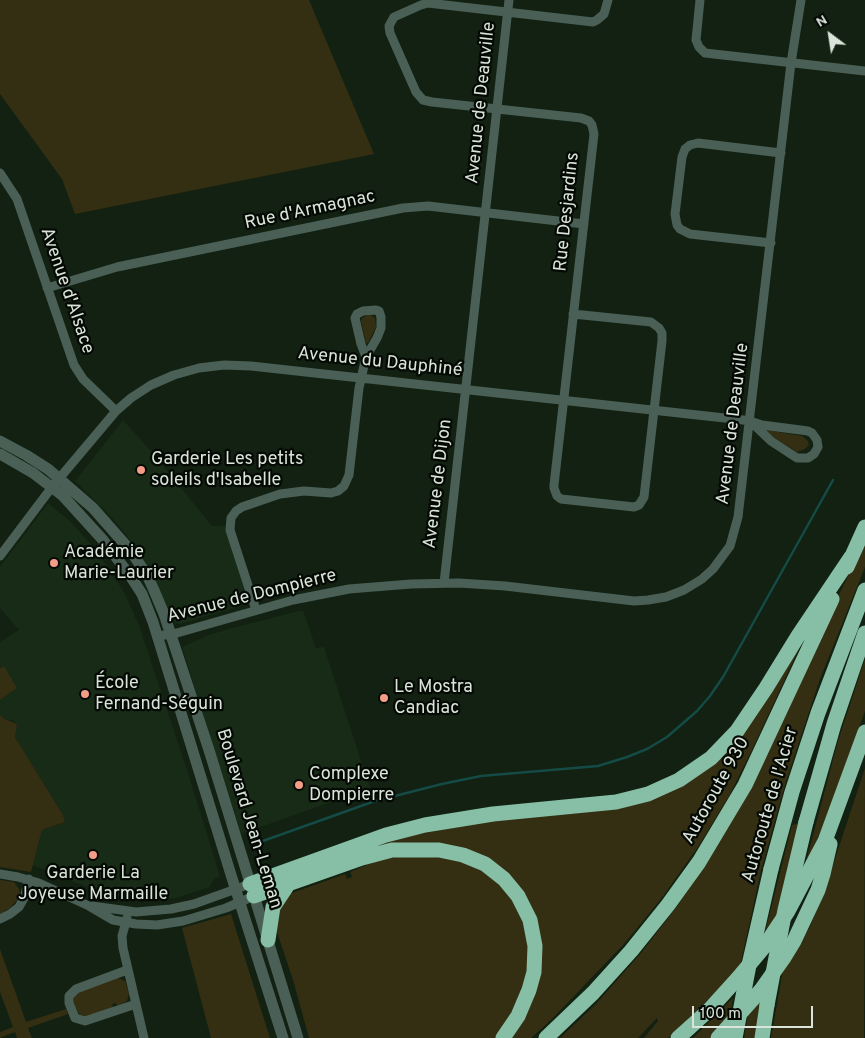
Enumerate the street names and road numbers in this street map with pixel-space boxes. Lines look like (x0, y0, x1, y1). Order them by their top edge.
street label: Avenue de Deauville (463, 21, 501, 185)
street label: Rue Desjardins (551, 151, 585, 273)
street label: Rue d'Armagnac (243, 187, 377, 235)
street label: Avenue d'Alsace (34, 225, 98, 357)
street label: Avenue de Deauville (713, 342, 755, 506)
street label: Avenue du Dauphiné (297, 344, 463, 382)
street label: Avenue de Dijon (420, 418, 458, 550)
street label: Avenue de Dompierre (165, 566, 339, 628)
street label: Autoroute de l'Acier (738, 725, 804, 885)
street label: Boulevard Jean-Leman (210, 726, 286, 912)
street label: Autoroute 930 (679, 734, 755, 848)

